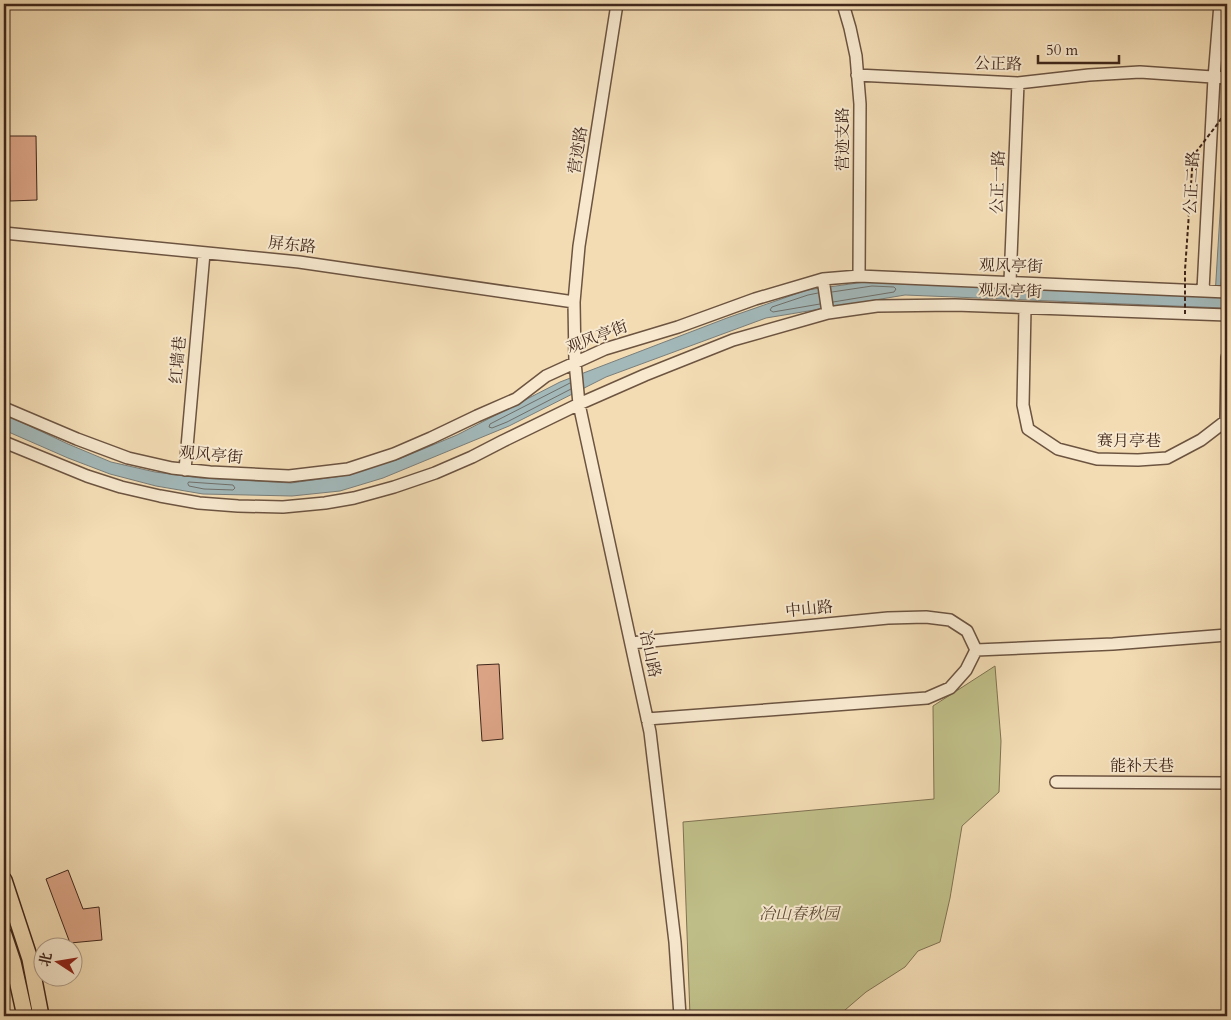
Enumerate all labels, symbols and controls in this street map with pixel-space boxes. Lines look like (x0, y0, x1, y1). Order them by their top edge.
scale bar (1038, 32, 1120, 64)
text: 50 m (1046, 40, 1078, 60)
street label: 公正路 (974, 53, 1022, 75)
street label: 营迹支路 (832, 107, 854, 171)
street label: 营迹路 (563, 125, 593, 175)
street label: 公正一路 (986, 150, 1010, 214)
street label: 公正二路 (1179, 150, 1205, 216)
street label: 屏东路 (267, 232, 317, 258)
street label: 观风亭街 (979, 254, 1043, 278)
street label: 观凤亭街 (978, 279, 1042, 303)
street label: 观风亭街 (563, 315, 631, 359)
street label: 红墙巷 (165, 335, 191, 385)
street label: 赛月亭巷 (1097, 430, 1161, 452)
street label: 观风亭街 (178, 441, 244, 469)
street label: 中山路 (784, 596, 834, 622)
street label: 冶山路 (634, 628, 666, 680)
street label: 能补天巷 (1110, 755, 1174, 777)
park label: 冶山春秋园 (759, 903, 842, 925)
north arrow (32, 938, 82, 988)
text: 北 (35, 951, 57, 968)

